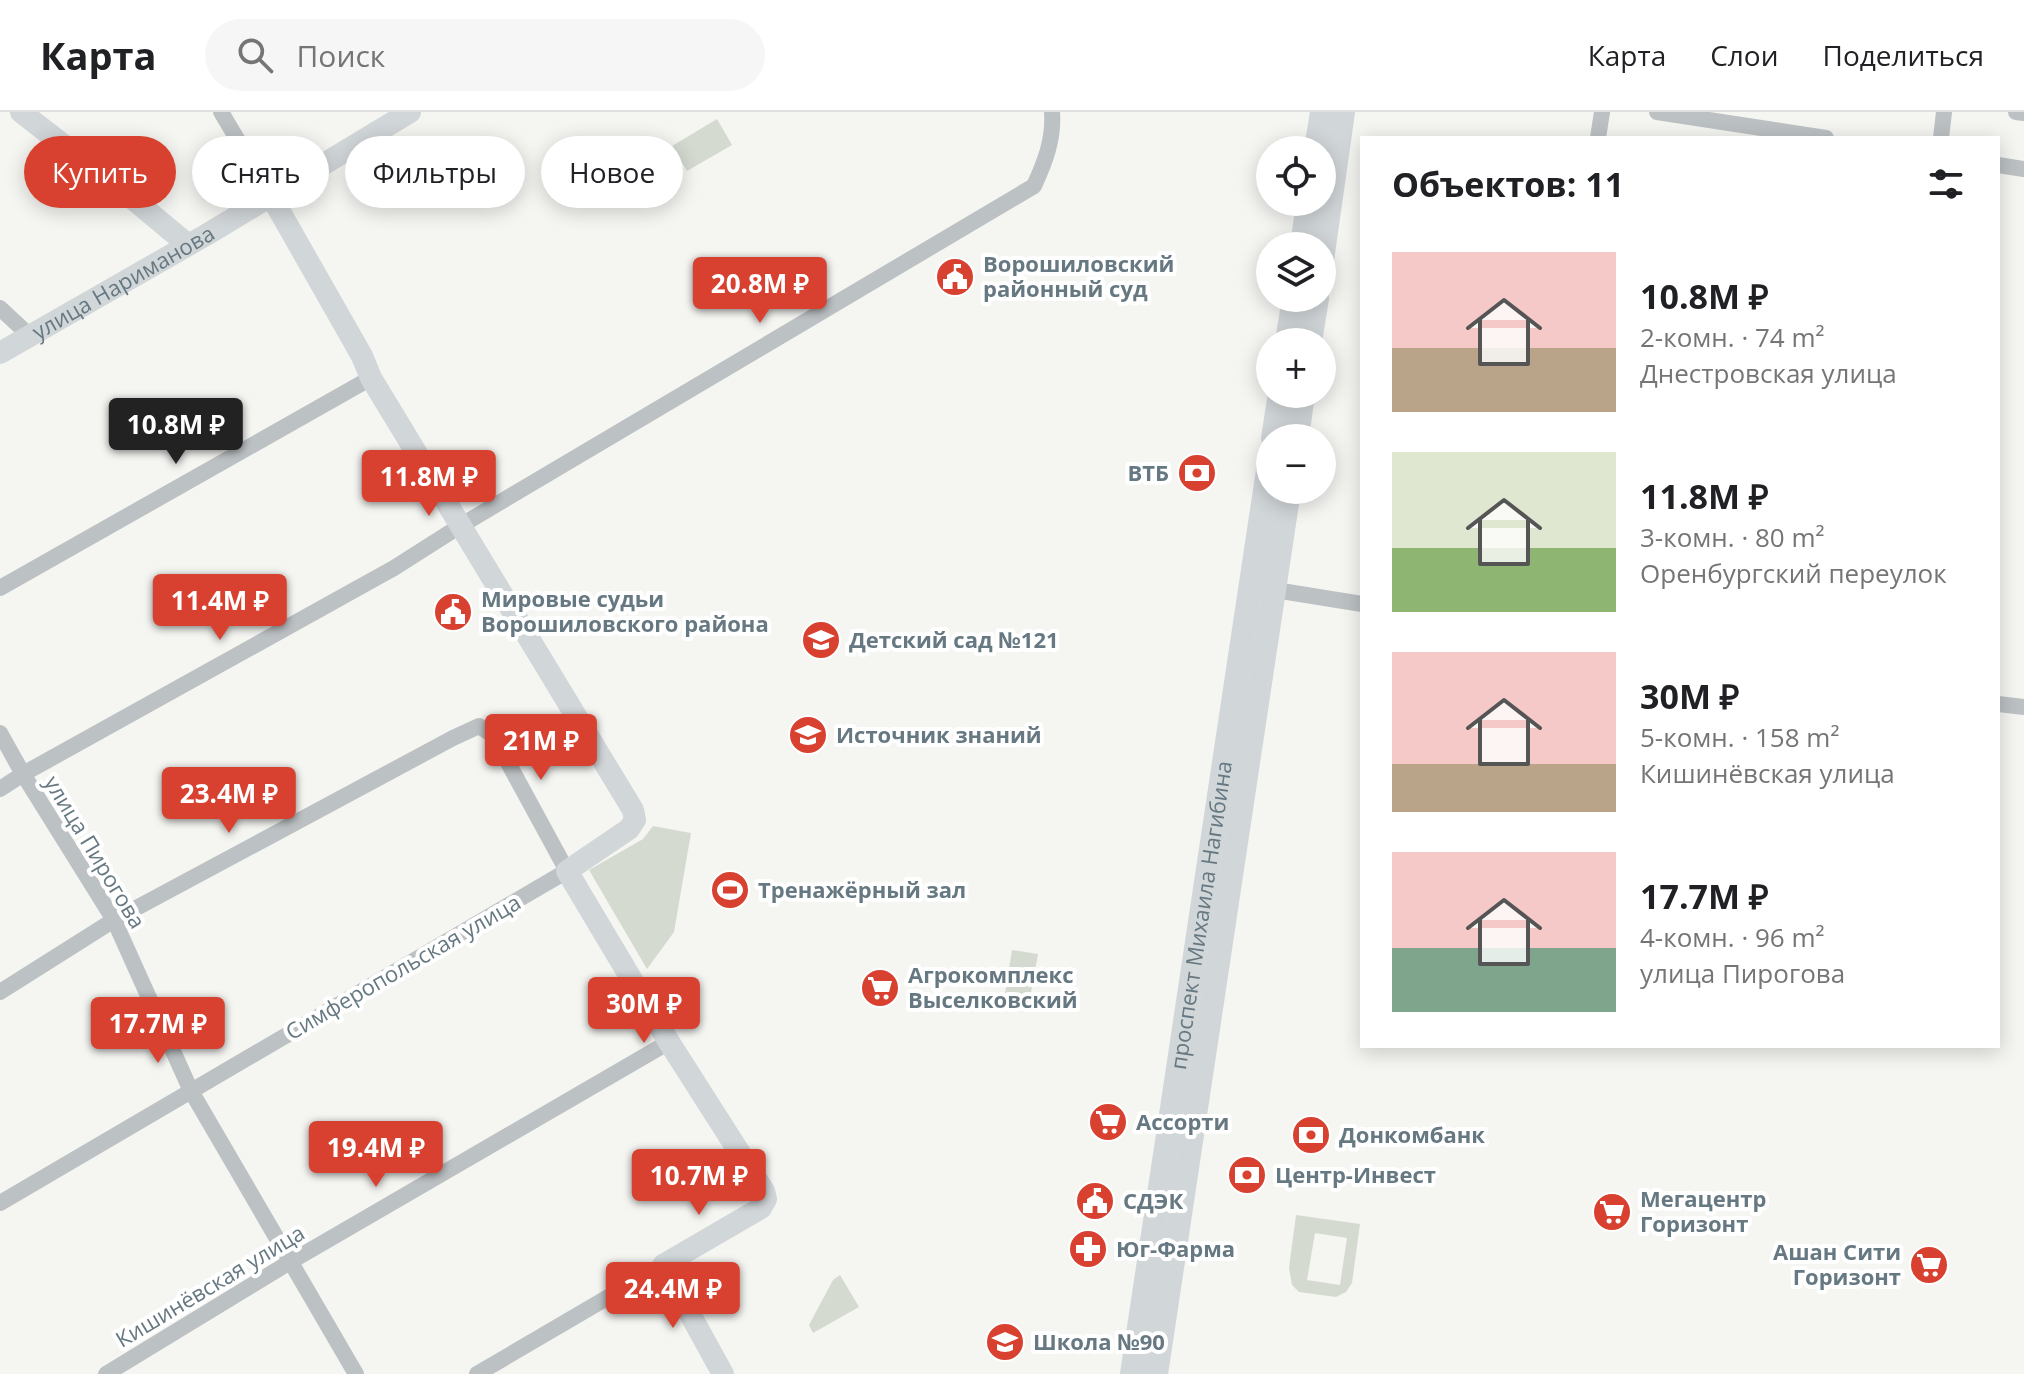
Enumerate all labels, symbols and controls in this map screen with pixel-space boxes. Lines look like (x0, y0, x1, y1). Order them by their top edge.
search box (205, 19, 765, 91)
text: Карта (40, 29, 157, 81)
icon: search (233, 33, 277, 77)
text: Поиск (297, 35, 385, 76)
text: Карта (1588, 36, 1666, 74)
text: Слои (1710, 36, 1779, 74)
text: Поделиться (1823, 36, 1984, 74)
chip: Купить (24, 136, 176, 208)
chip: Снять (192, 136, 329, 208)
chip: Фильтры (345, 136, 525, 208)
chip: Новое (541, 136, 683, 208)
map controls (1256, 136, 1336, 504)
button: locate (1256, 136, 1336, 216)
text: Объектов: 11 (1392, 161, 1624, 207)
icon: filters (1924, 162, 1968, 206)
street label: улица Нариманова (26, 217, 220, 346)
button: layers (1256, 232, 1336, 312)
place label: Ворошиловский районный суд (983, 248, 1174, 303)
public building icon: Ворошиловский районный суд (934, 256, 976, 298)
pin: 20.8M ₽ (686, 257, 834, 325)
text: 20.8M ₽ (711, 265, 809, 301)
text: 10.8M ₽ (1640, 273, 1769, 319)
icon: home (1456, 284, 1552, 380)
text: 2-комн. · 74 m² (1640, 319, 1825, 355)
button: + (1256, 328, 1336, 408)
text: Днестровская улица (1640, 355, 1897, 391)
pin: 10.8M ₽ (102, 398, 250, 466)
text: 10.8M ₽ (127, 406, 225, 442)
button: − (1256, 424, 1336, 504)
pin: 11.8M ₽ (355, 450, 503, 518)
bank icon: ВТБ (1176, 452, 1218, 494)
place label: ВТБ (1127, 457, 1169, 487)
text: 11.8M ₽ (380, 458, 478, 494)
text: 11.8M ₽ (1640, 473, 1769, 519)
icon: home (1456, 484, 1552, 580)
text: 3-комн. · 80 m² (1640, 519, 1825, 555)
text: Оренбургский переулок (1640, 555, 1947, 591)
pin: 11.4M ₽ (146, 574, 294, 642)
text: 11.4M ₽ (171, 582, 269, 618)
place label: Мировые судьи Ворошиловского района (481, 583, 769, 638)
public building icon: Мировые судьи Ворошиловского района (432, 591, 474, 633)
school or university icon: Детский сад №121 (800, 619, 842, 661)
place label: Детский сад №121 (849, 624, 1059, 654)
text: 30M ₽ (1640, 673, 1740, 719)
icon: home (1456, 684, 1552, 780)
pin: 21M ₽ (485, 714, 597, 782)
school or university icon: Источник знаний (787, 714, 829, 756)
place label: Источник знаний (836, 719, 1042, 749)
text: 5-комн. · 158 m² (1640, 719, 1839, 755)
text: 21M ₽ (503, 722, 579, 758)
text: Кишинёвская улица (1640, 755, 1895, 791)
street label: проспект Михаила Нагибина (1162, 759, 1238, 1071)
pin: 23.4M ₽ (155, 767, 303, 835)
street label: улица Пирогова (38, 769, 153, 934)
text: 23.4M ₽ (180, 775, 278, 811)
sports icon: Тренажёрный зал (709, 869, 751, 911)
text: 17.7M ₽ (1640, 873, 1769, 919)
place label: Тренажёрный зал (758, 874, 966, 904)
icon: home (1456, 884, 1552, 980)
street label: Симферопольская улица (279, 886, 526, 1046)
text: 4-комн. · 96 m² (1640, 919, 1825, 955)
text: улица Пирогова (1640, 955, 1845, 991)
place label: Агрокомплекс Выселковский (908, 959, 1078, 1014)
supermarket icon: Агрокомплекс Выселковский (859, 967, 901, 1009)
pin: 30M ₽ (588, 977, 700, 1045)
text: 30M ₽ (606, 985, 682, 1021)
pin: 17.7M ₽ (84, 997, 232, 1065)
text: 17.7M ₽ (109, 1005, 207, 1041)
supermarket icon: Ассорти (1087, 1101, 1129, 1143)
place label: Ассорти (1136, 1106, 1229, 1136)
bank icon: Донкомбанк (1290, 1114, 1332, 1156)
place label: Донкомбанк (1339, 1119, 1485, 1149)
pin: 19.4M ₽ (302, 1121, 450, 1189)
text: 19.4M ₽ (327, 1129, 425, 1165)
pin: 10.7M ₽ (625, 1149, 773, 1217)
bank icon: Центр-Инвест (1226, 1154, 1268, 1196)
text: 10.7M ₽ (650, 1157, 748, 1193)
place label: Центр-Инвест (1275, 1159, 1436, 1189)
public building icon: СДЭК (1074, 1180, 1116, 1222)
place label: Мегацентр Горизонт (1640, 1183, 1766, 1238)
place label: СДЭК (1123, 1185, 1183, 1215)
supermarket icon: Мегацентр Горизонт (1591, 1191, 1633, 1233)
street label: Кишинёвская улица (109, 1217, 310, 1353)
pharmacy icon: Юг-Фарма (1067, 1228, 1109, 1270)
place label: Юг-Фарма (1116, 1233, 1235, 1263)
place label: Ашан Сити Горизонт (1773, 1236, 1901, 1291)
supermarket icon: Ашан Сити Горизонт (1908, 1244, 1950, 1286)
pin: 24.4M ₽ (599, 1262, 747, 1330)
text: 24.4M ₽ (624, 1270, 722, 1306)
school or university icon: Школа №90 (984, 1321, 1026, 1363)
place label: Школа №90 (1033, 1326, 1165, 1356)

